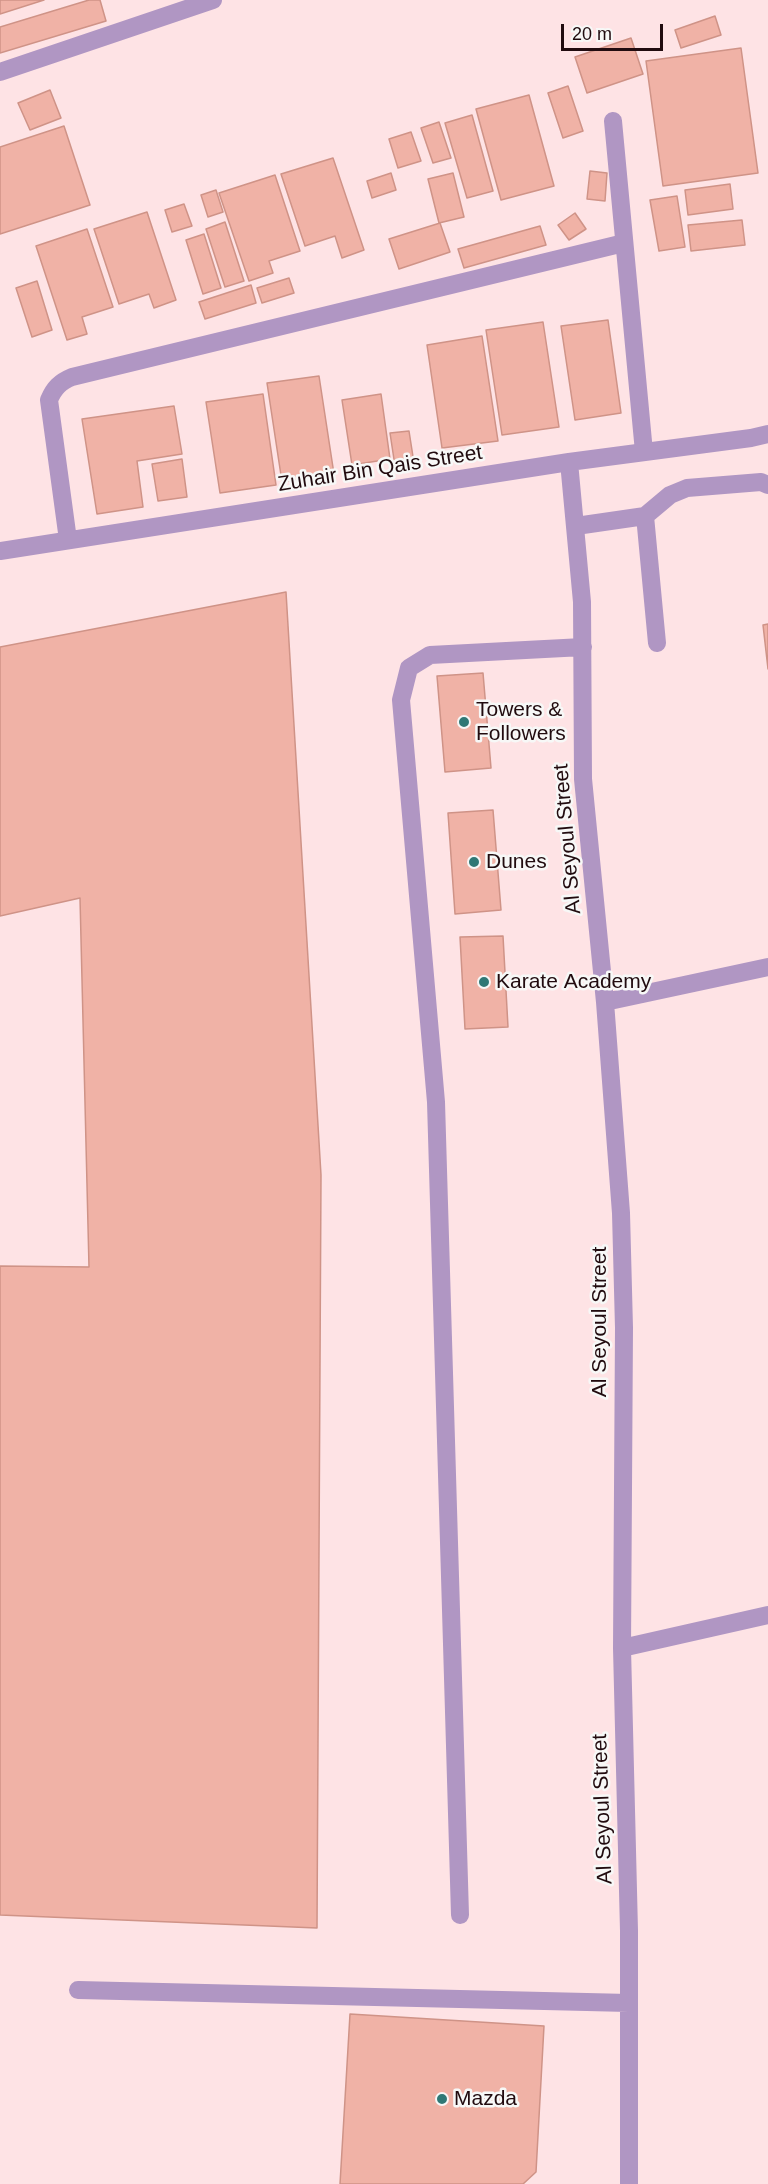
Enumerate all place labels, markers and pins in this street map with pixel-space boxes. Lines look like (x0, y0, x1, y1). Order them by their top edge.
place label: Towers & Followers (476, 697, 566, 747)
marker: Towers & Followers (457, 715, 471, 729)
place label: Dunes (486, 849, 547, 875)
marker: Dunes (467, 855, 481, 869)
place label: Karate Academy (496, 969, 651, 995)
marker: Karate Academy (477, 975, 491, 989)
place label: Mazda (454, 2086, 517, 2112)
marker: Mazda (435, 2092, 449, 2106)

